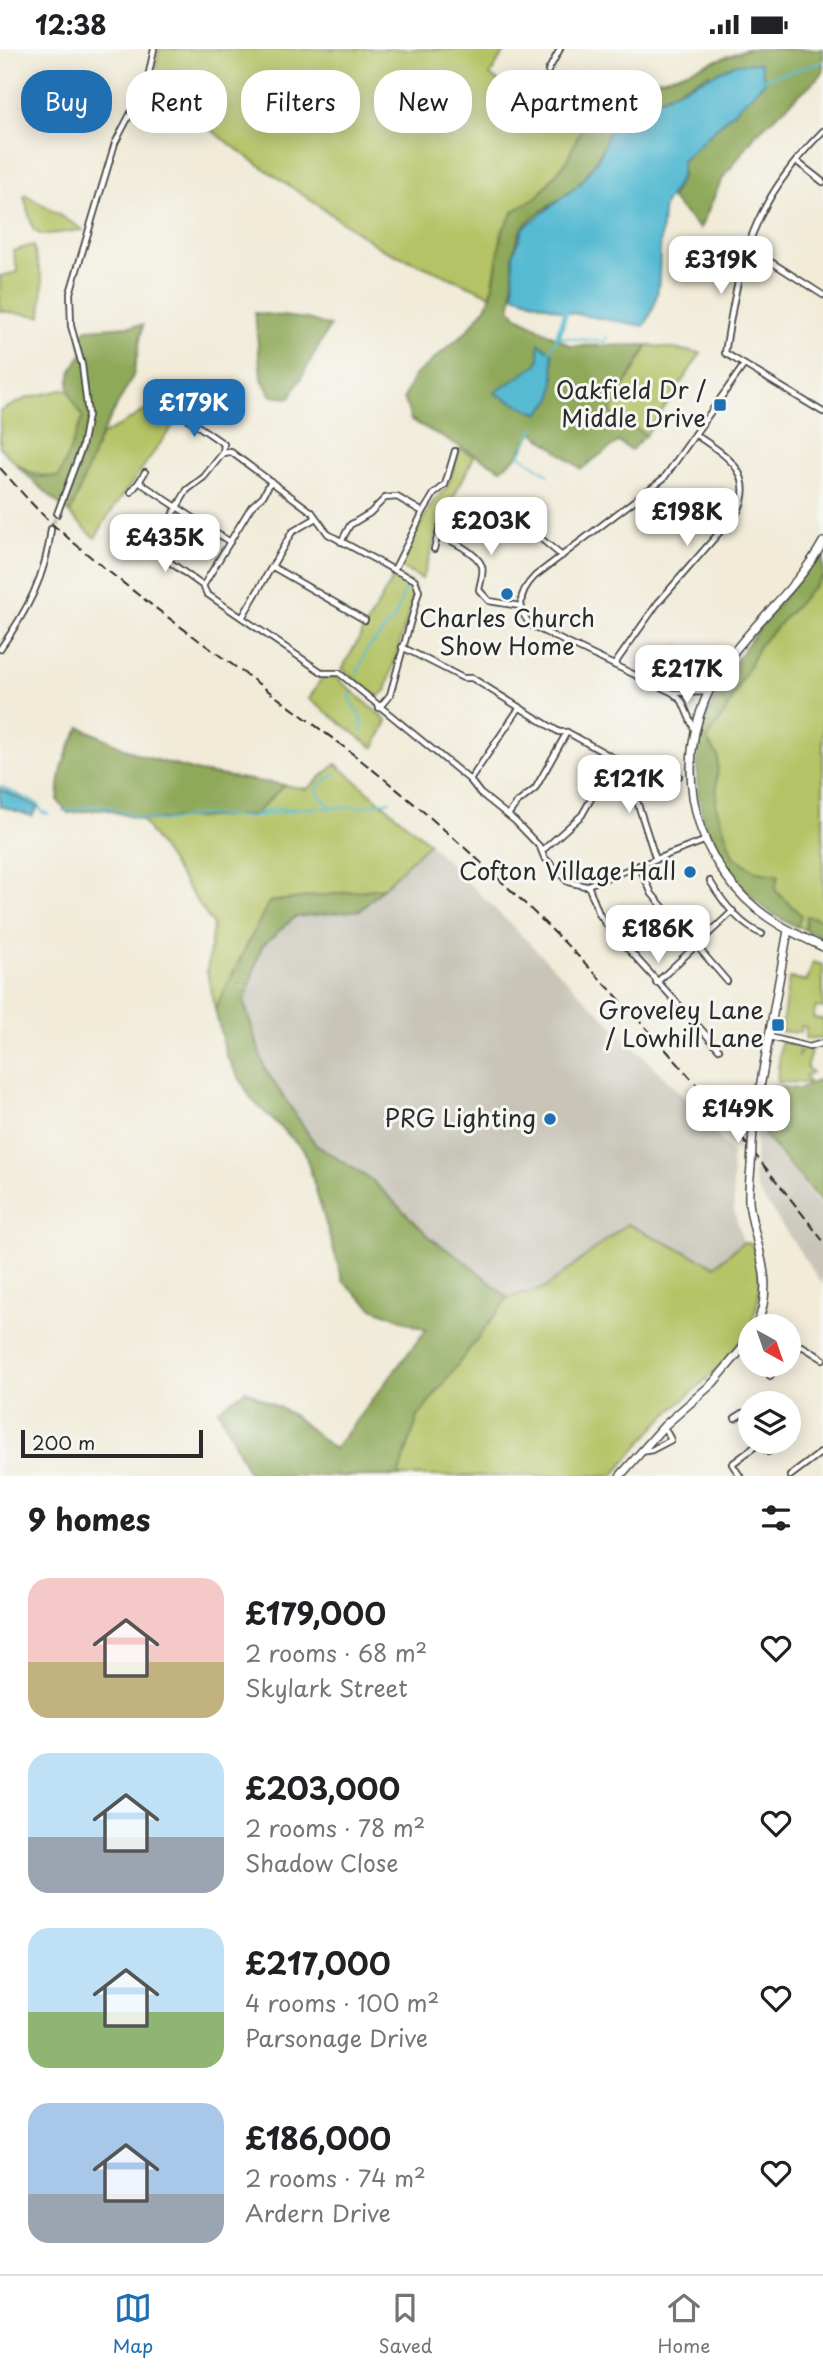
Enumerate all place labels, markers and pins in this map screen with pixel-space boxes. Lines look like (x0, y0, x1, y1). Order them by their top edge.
pin: £319K (672, 237, 770, 296)
place label: Oakfield Dr / Middle Drive (556, 371, 706, 435)
pin: £179K (145, 379, 243, 439)
marker: Oakfield Dr / Middle Drive (712, 397, 728, 413)
pin: £198K (638, 489, 736, 548)
pin: £203K (442, 497, 540, 557)
pin: £435K (116, 515, 214, 574)
marker: Charles Church Show Home (499, 586, 515, 602)
place label: Charles Church Show Home (419, 599, 595, 663)
pin: £217K (638, 645, 736, 705)
pin: £121K (580, 755, 678, 815)
place label: Cofton Village Hall (459, 852, 676, 888)
marker: Cofton Village Hall (682, 864, 698, 880)
pin: £186K (609, 905, 707, 965)
place label: Groveley Lane / Lowhill Lane (598, 991, 764, 1055)
marker: Groveley Lane / Lowhill Lane (770, 1017, 786, 1033)
pin: £149K (689, 1085, 787, 1145)
place label: PRG Lighting (384, 1099, 536, 1135)
marker: PRG Lighting (542, 1111, 558, 1127)

